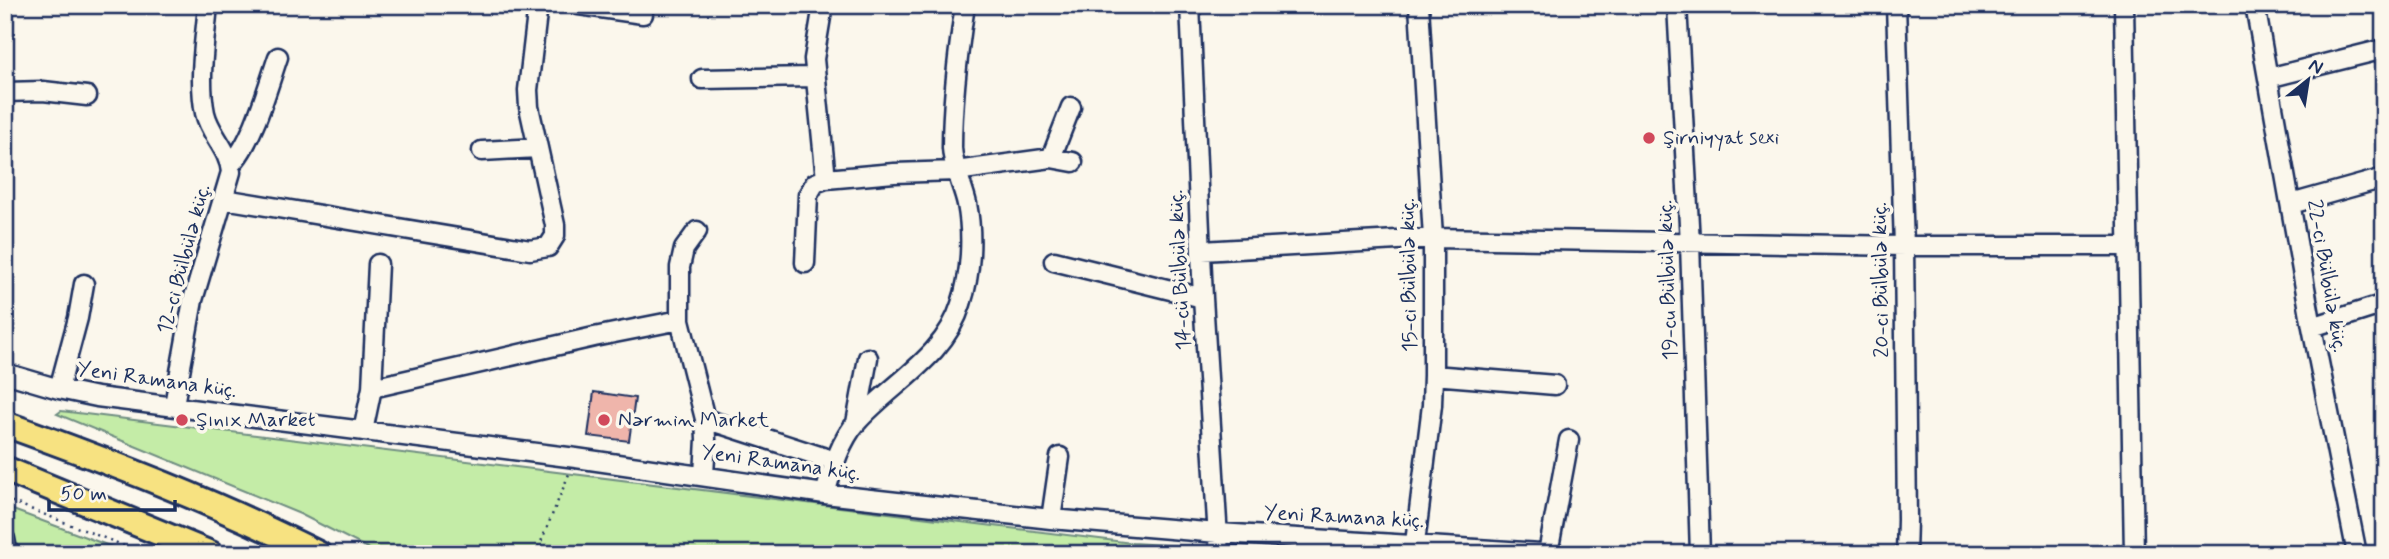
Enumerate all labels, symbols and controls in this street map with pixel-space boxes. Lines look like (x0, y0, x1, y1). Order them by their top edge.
north arrow (2274, 46, 2344, 116)
text: N (2304, 53, 2327, 81)
place label: Şirniyyat sexi (1663, 124, 1780, 152)
marker: Şirniyyat sexi (1641, 130, 1657, 146)
street label: 12-ci Bülbülə küç. (151, 181, 217, 337)
street label: 14-cü Bülbülə küç. (1162, 189, 1198, 351)
street label: 22-ci Bülbülə küç. (2300, 197, 2354, 355)
street label: 15-ci Bülbülə küç. (1394, 198, 1424, 352)
street label: 19-cu Bülbülə küç. (1651, 199, 1685, 361)
street label: 20-ci Bülbülə küç. (1866, 202, 1896, 358)
street label: Yeni Ramana küç. (75, 355, 239, 405)
place label: Şınıx Market (196, 406, 316, 434)
place label: Nərmin Market (618, 406, 770, 434)
marker: Şınıx Market (174, 412, 190, 428)
marker: Nərmin Market (596, 412, 612, 428)
street label: Yeni Ramana küç. (699, 438, 863, 488)
scale bar (49, 468, 175, 512)
text: 50 m (60, 480, 107, 508)
street label: Yeni Ramana küç. (1263, 499, 1425, 535)

